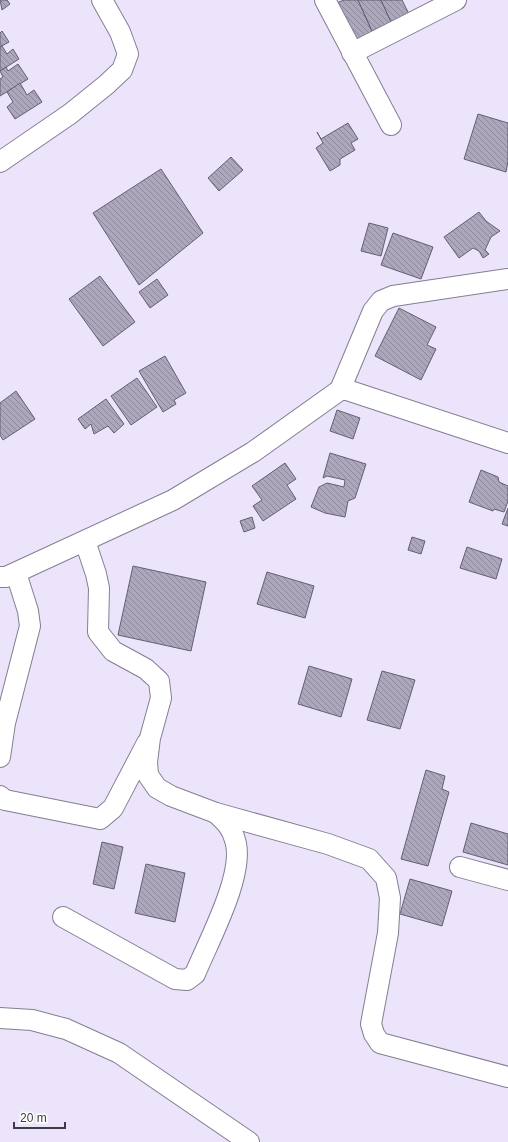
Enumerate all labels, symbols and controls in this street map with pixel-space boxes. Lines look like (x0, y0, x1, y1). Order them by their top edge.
scale bar (14, 1104, 65, 1130)
text: 20 m (20, 1111, 47, 1125)

